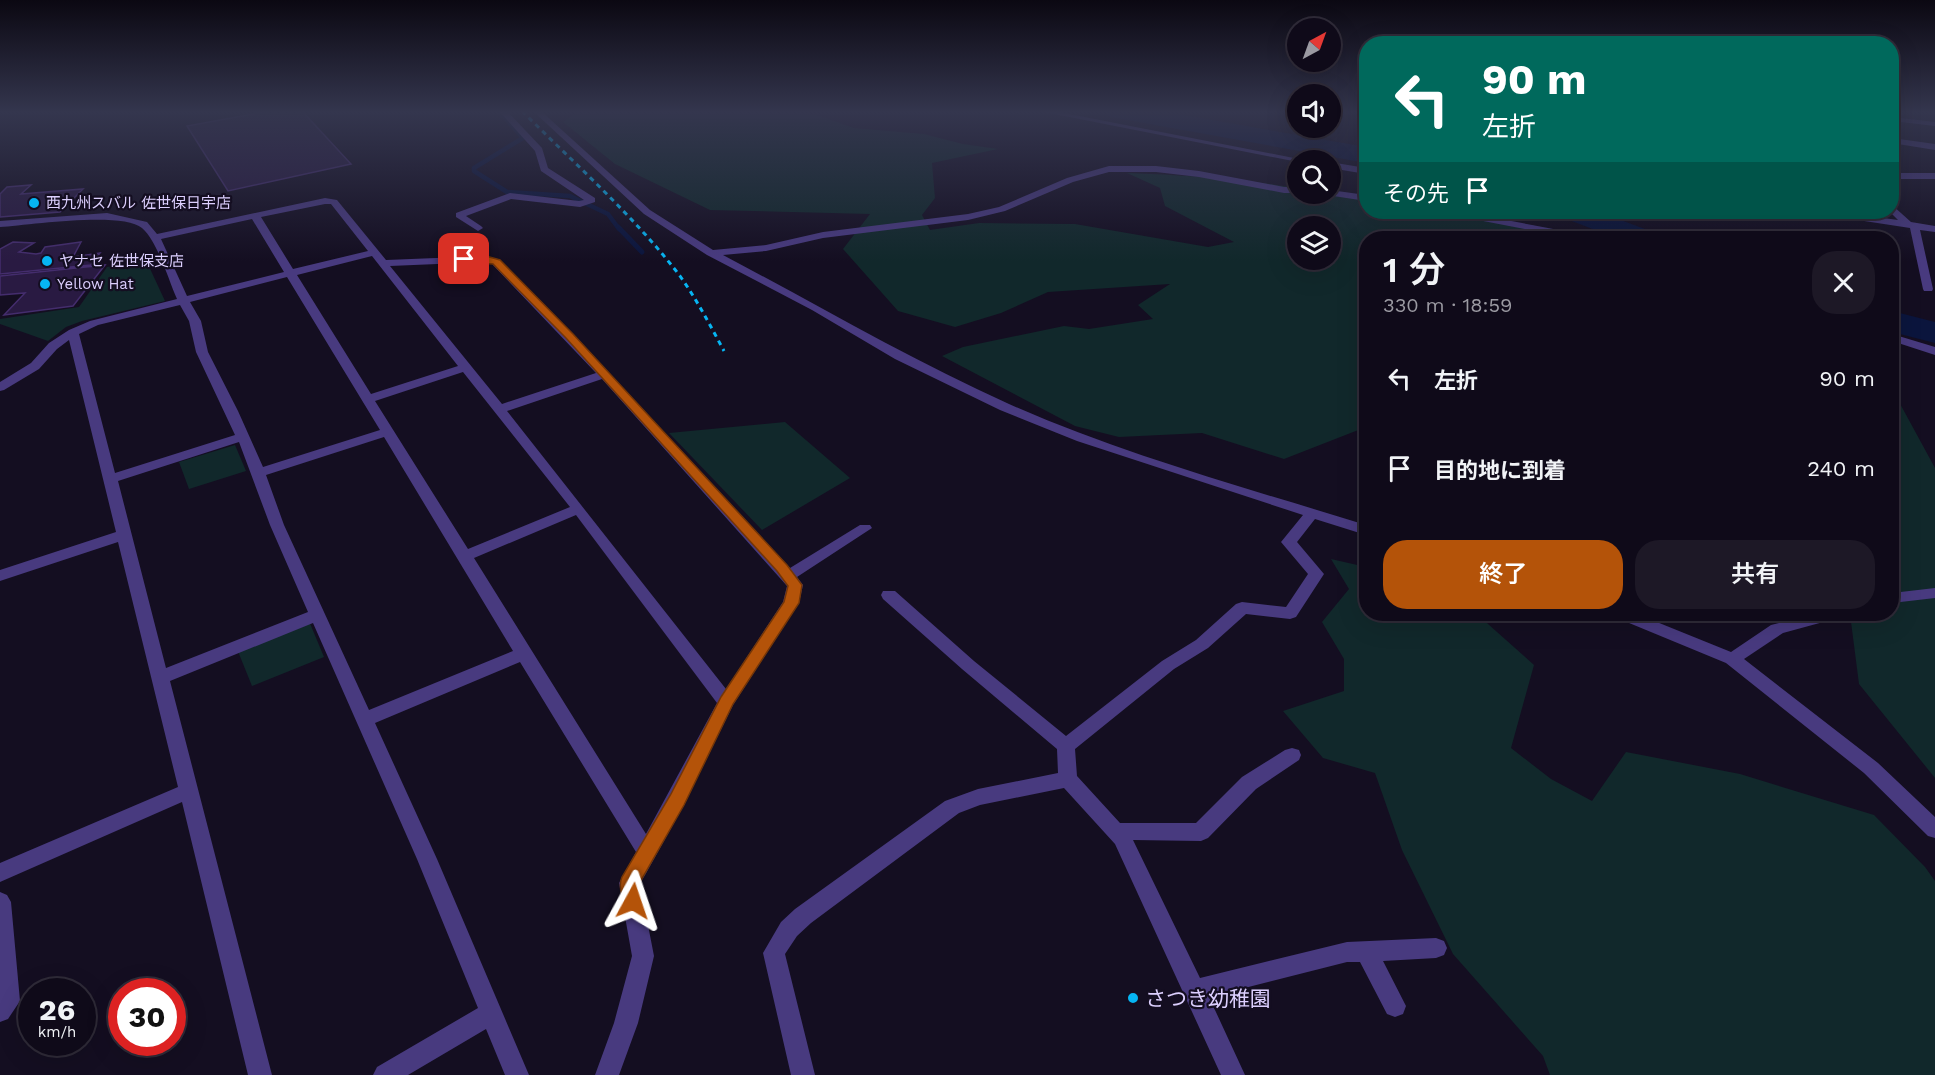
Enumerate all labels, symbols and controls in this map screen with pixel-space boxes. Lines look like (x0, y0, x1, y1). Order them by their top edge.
north arrow (1287, 18, 1341, 72)
map controls (1287, 18, 1341, 270)
text: 90 m (1482, 55, 1586, 104)
icon: left (1383, 60, 1461, 138)
button: sound (1287, 84, 1341, 138)
text: 左折 (1482, 111, 1536, 143)
button: search (1287, 150, 1341, 204)
icon: arrive (1461, 174, 1494, 207)
text: その先 (1383, 181, 1449, 206)
place label: 西九州スバル 佐世保日宇店 (46, 194, 231, 212)
marker: 西九州スバル 佐世保日宇店 (27, 196, 41, 210)
button: layers (1287, 216, 1341, 270)
pin (438, 233, 489, 284)
icon: arrive (447, 242, 480, 275)
text: 1 分 (1383, 249, 1445, 291)
button: close (1812, 251, 1875, 314)
place label: ヤナセ 佐世保支店 (59, 252, 184, 270)
marker: ヤナセ 佐世保支店 (40, 254, 54, 268)
place label: Yellow Hat (57, 275, 135, 293)
marker: Yellow Hat (38, 277, 52, 291)
text: 330 m · 18:59 (1383, 293, 1512, 317)
icon: left (1383, 362, 1416, 395)
text: 90 m (1819, 366, 1875, 391)
text: 左折 (1434, 368, 1478, 393)
icon: arrive (1383, 452, 1416, 485)
text: 240 m (1807, 456, 1875, 481)
text: 目的地に到着 (1434, 458, 1566, 483)
button: 終了 (1383, 540, 1623, 609)
button: 共有 (1635, 540, 1875, 609)
position arrow (601, 869, 665, 933)
speed limit sign: 30 (108, 978, 186, 1056)
place label: さつき幼稚園 (1145, 986, 1271, 1011)
marker: さつき幼稚園 (1126, 991, 1140, 1005)
text: 26 (39, 992, 75, 1027)
text: km/h (38, 1023, 76, 1041)

